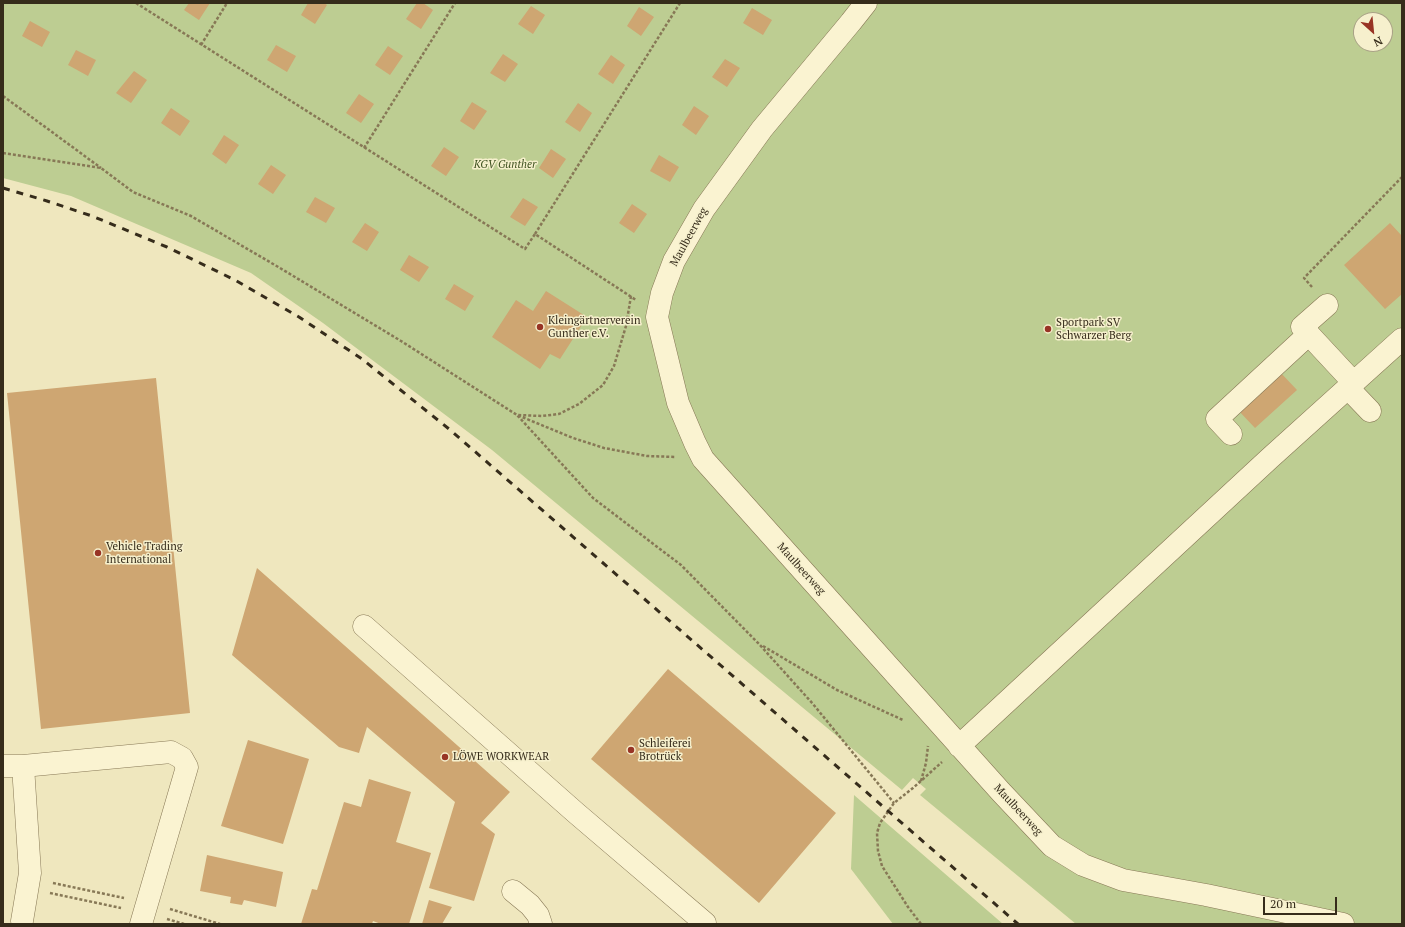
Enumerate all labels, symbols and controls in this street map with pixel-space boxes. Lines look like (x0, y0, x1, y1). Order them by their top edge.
north arrow (1353, 12, 1393, 52)
text: N (1371, 34, 1385, 50)
park label: KGV Gunther (474, 158, 536, 172)
street label: Maulbeerweg (667, 205, 711, 269)
place label: Kleingärtnerverein Gunther e.V. (548, 314, 640, 340)
place label: Sportpark SV Schwarzer Berg (1056, 316, 1131, 342)
marker: Kleingärtnerverein Gunther e.V. (535, 322, 545, 332)
marker: Sportpark SV Schwarzer Berg (1043, 324, 1053, 334)
place label: Vehicle Trading International (106, 540, 182, 566)
street label: Maulbeerweg (774, 540, 828, 598)
marker: Vehicle Trading International (93, 548, 103, 558)
place label: Schleiferei Brotrück (639, 737, 691, 763)
marker: Schleiferei Brotrück (626, 745, 636, 755)
place label: LÖWE WORKWEAR (453, 750, 549, 764)
marker: LÖWE WORKWEAR (440, 752, 450, 762)
street label: Maulbeerweg (991, 782, 1045, 838)
scale bar (1265, 889, 1339, 915)
text: 20 m (1270, 896, 1296, 911)

